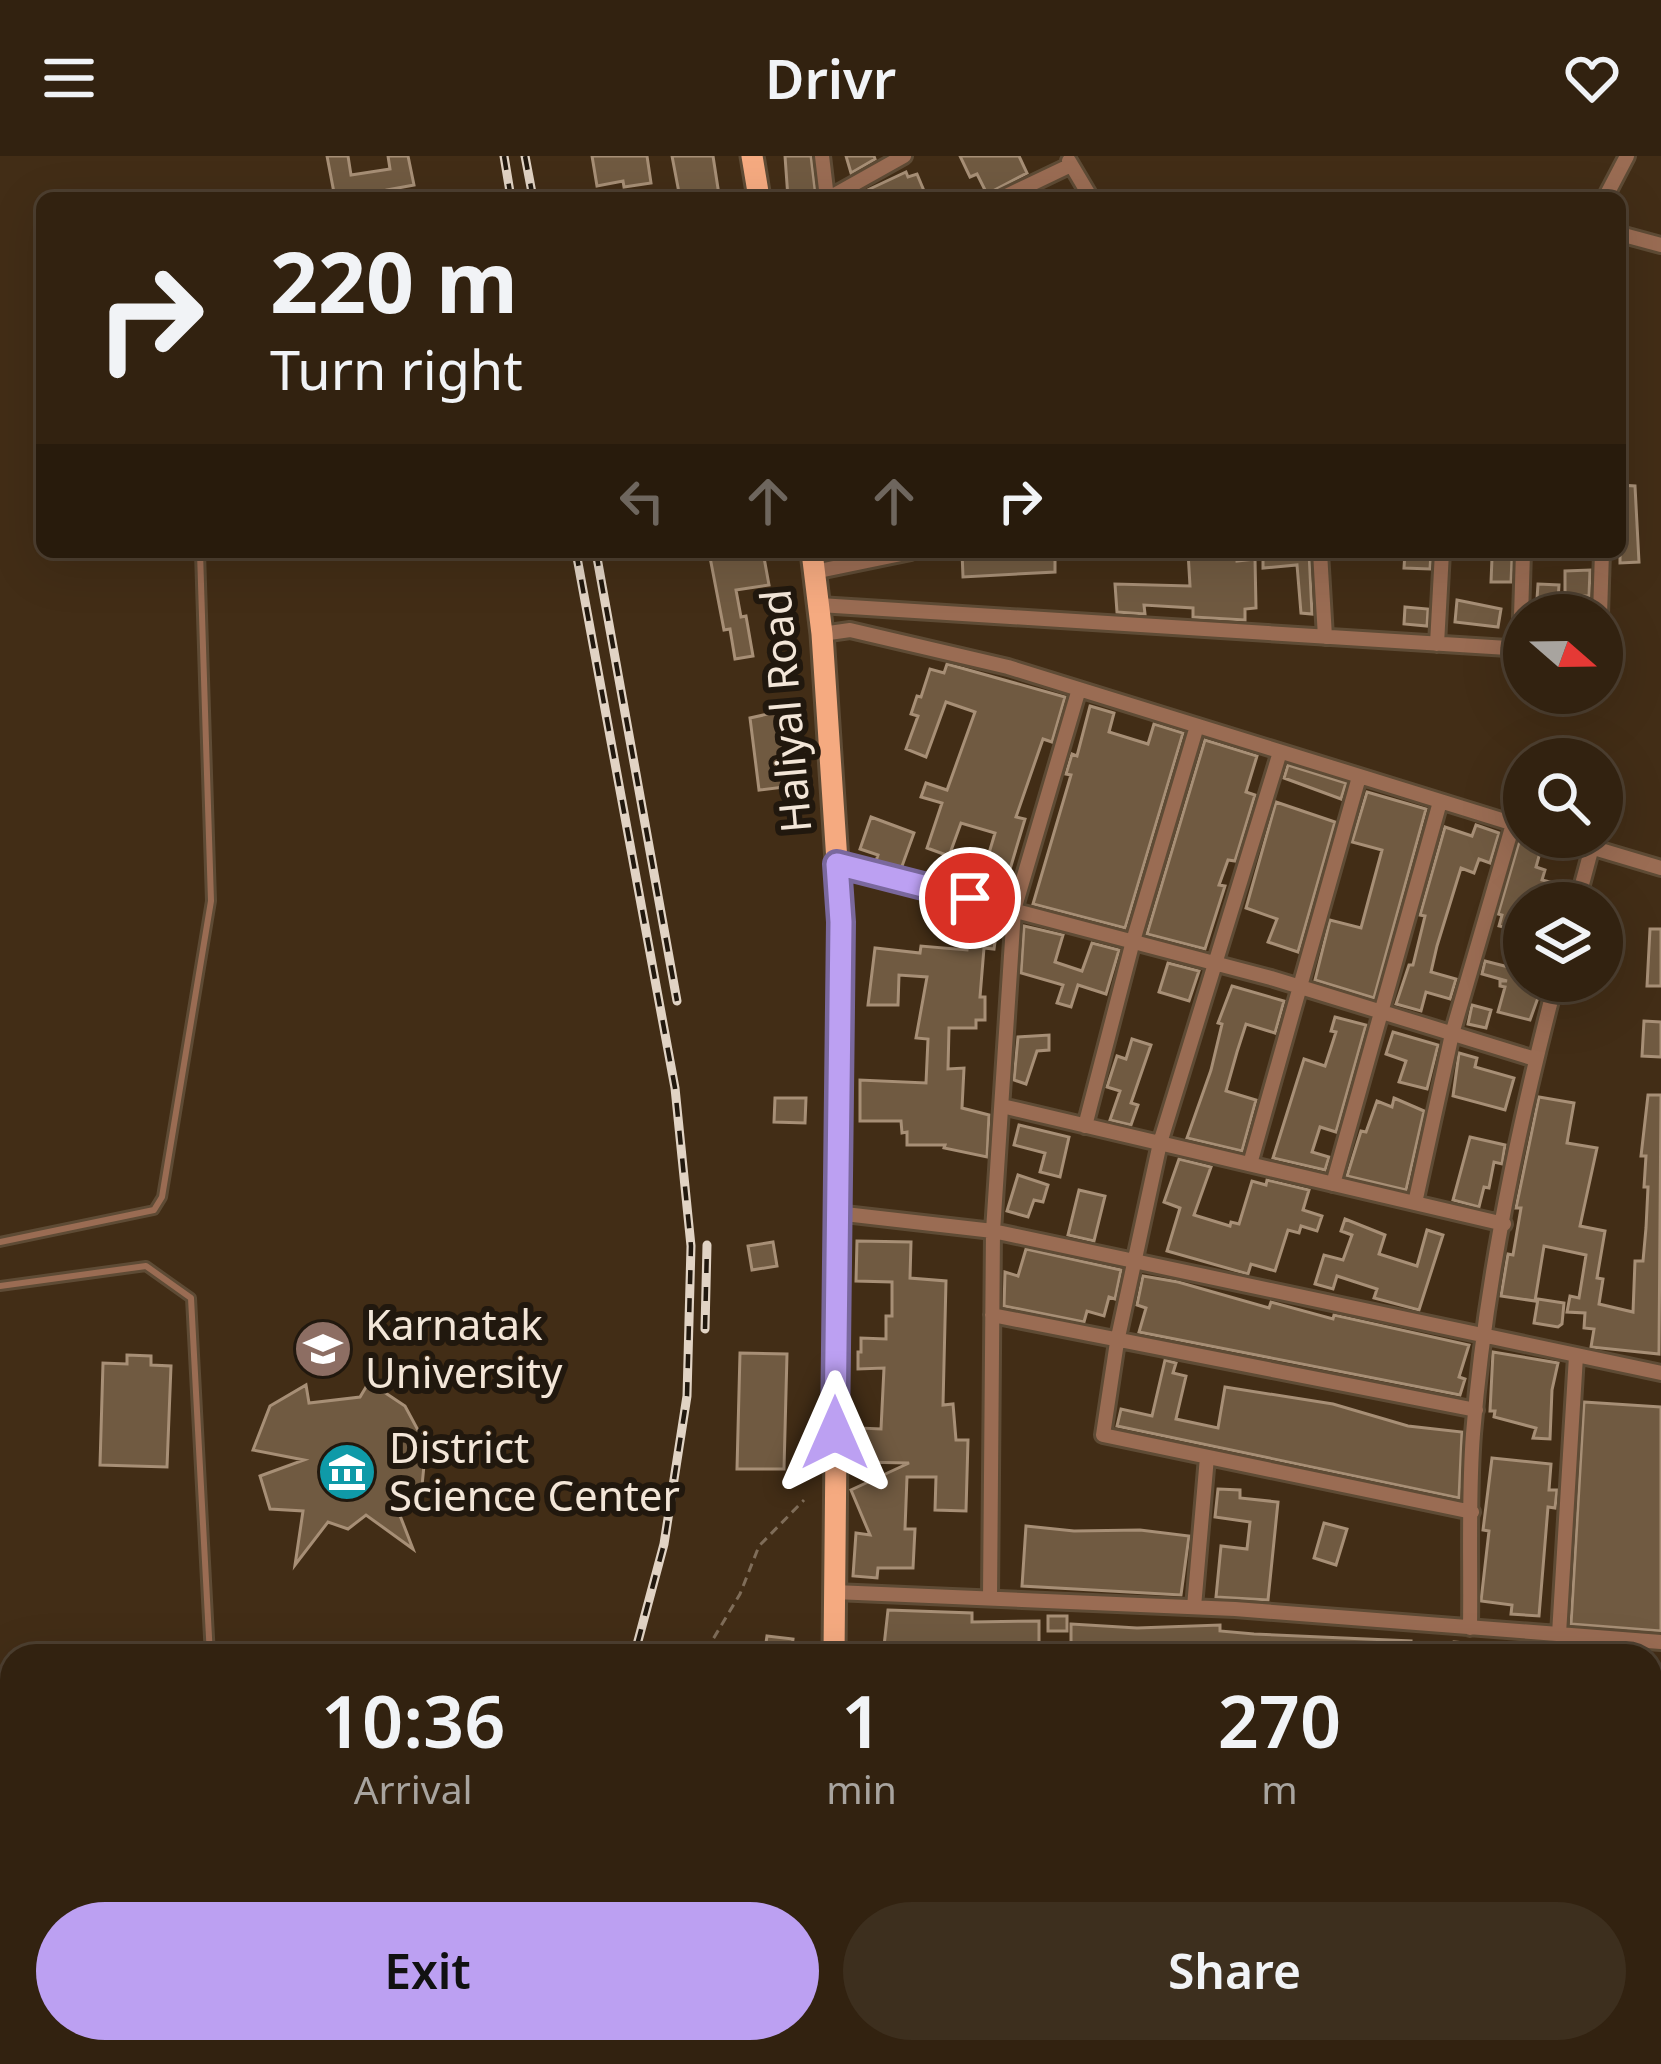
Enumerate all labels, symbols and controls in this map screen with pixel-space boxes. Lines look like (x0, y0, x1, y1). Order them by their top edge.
text: Drivr (765, 41, 896, 115)
icon: menu (36, 45, 102, 111)
icon: heart (1559, 45, 1625, 111)
text: 220 m (270, 223, 518, 338)
icon: right (72, 240, 228, 396)
text: Turn right (270, 332, 523, 406)
icon: left (609, 468, 675, 534)
icon: ahead (735, 468, 801, 534)
icon: ahead (861, 468, 927, 534)
icon: right (987, 468, 1053, 534)
street label: Haliyal Road (745, 587, 824, 835)
north arrow (1503, 594, 1623, 714)
map controls (1503, 594, 1623, 1002)
button: search (1503, 738, 1623, 858)
pin (919, 847, 1021, 949)
icon: arrive (937, 865, 1003, 931)
button: layers (1503, 882, 1623, 1002)
place label: Karnatak University (365, 1295, 563, 1400)
school or university icon: Karnatak University (292, 1318, 354, 1380)
position arrow (772, 1370, 898, 1496)
place label: District Science Center (389, 1418, 680, 1523)
museum icon: District Science Center (316, 1441, 378, 1503)
text: 10:36 (321, 1671, 505, 1769)
text: 1 (841, 1671, 882, 1769)
text: 270 (1218, 1671, 1341, 1769)
text: Arrival (354, 1762, 473, 1815)
text: min (826, 1762, 897, 1815)
text: m (1261, 1762, 1298, 1815)
button: Exit (36, 1902, 819, 2040)
button: Share (843, 1902, 1626, 2040)

